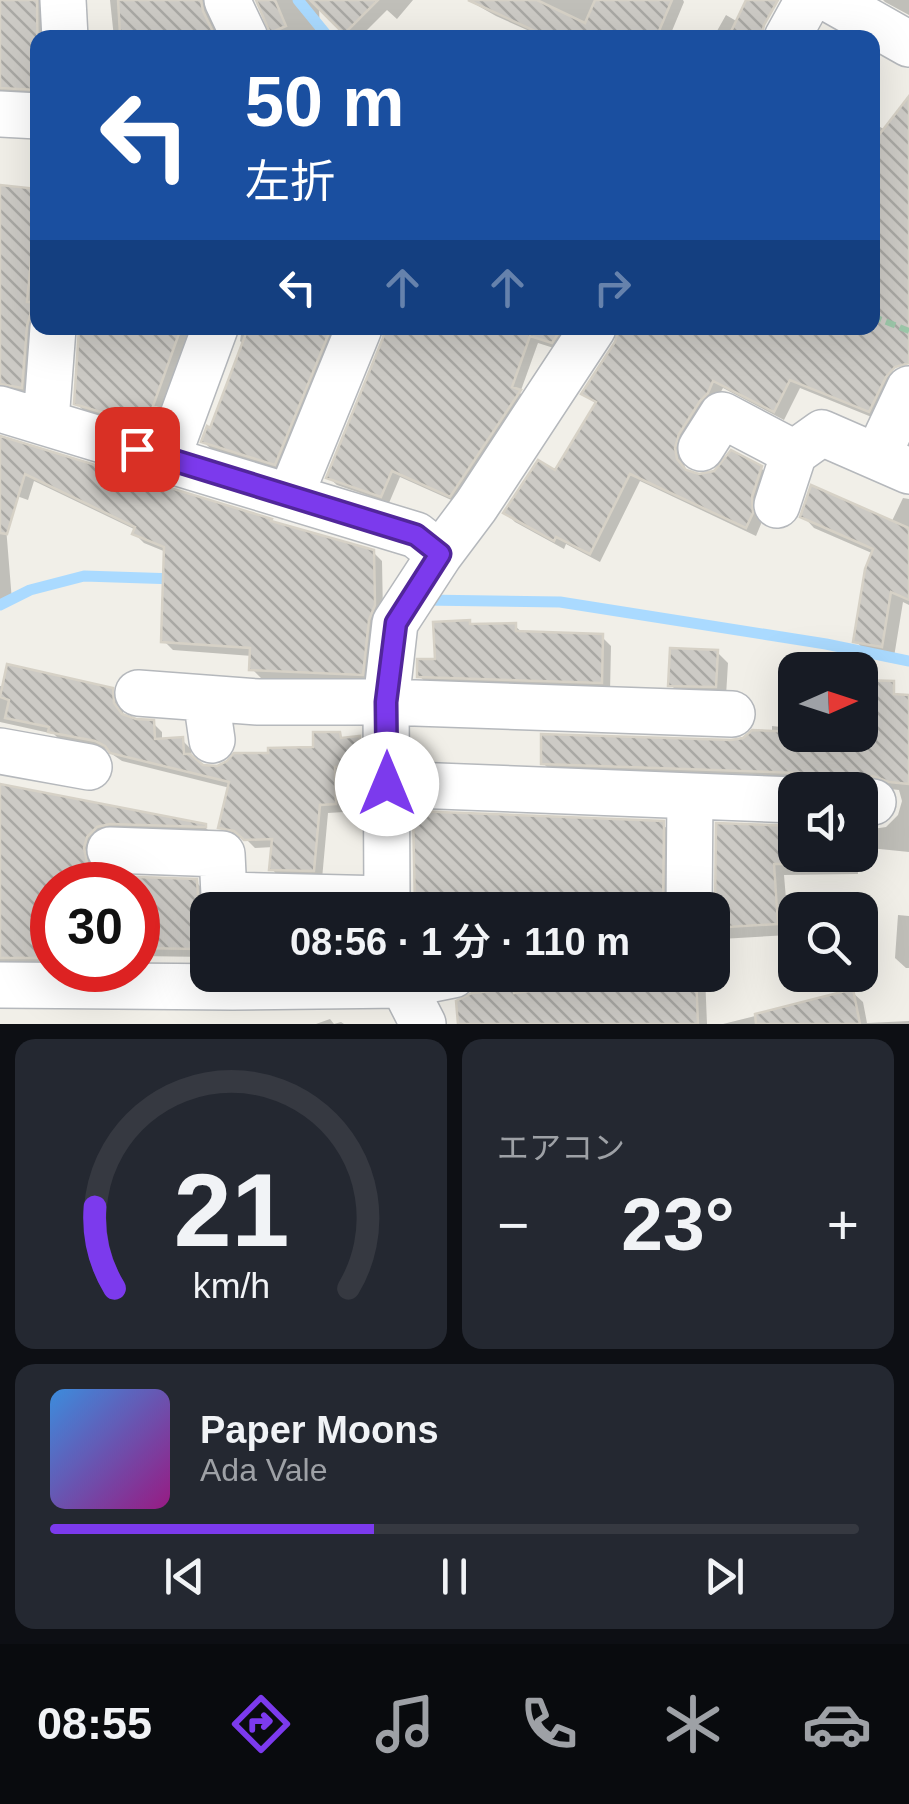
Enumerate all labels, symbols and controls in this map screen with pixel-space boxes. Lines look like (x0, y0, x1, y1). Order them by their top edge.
text: 50 m (245, 63, 405, 141)
icon: left (80, 70, 210, 200)
text: 左折 (245, 156, 335, 207)
icon: left (270, 260, 325, 315)
icon: ahead (375, 260, 430, 315)
icon: ahead (480, 260, 535, 315)
icon: right (585, 260, 640, 315)
pin (95, 407, 180, 492)
icon: arrive (110, 422, 165, 477)
north arrow (778, 652, 878, 752)
map controls (778, 652, 878, 992)
position arrow (335, 732, 439, 836)
button: sound (778, 772, 878, 872)
speed limit sign: 30 (30, 862, 160, 992)
button: search (778, 892, 878, 992)
text: 08:56 · 1 分 · 110 m (290, 921, 630, 963)
text: エアコン (497, 1130, 625, 1166)
text: 21 (173, 1152, 289, 1268)
text: 23° (621, 1182, 735, 1266)
text: − (497, 1194, 529, 1256)
text: + (827, 1194, 859, 1256)
text: km/h (192, 1266, 270, 1306)
text: Paper Moons (200, 1409, 439, 1451)
text: Ada Vale (200, 1452, 328, 1488)
icon: previous (157, 1549, 212, 1604)
icon: pause (427, 1549, 482, 1604)
icon: next (697, 1549, 752, 1604)
icon: directions (226, 1689, 296, 1759)
icon: music (370, 1689, 440, 1759)
icon: phone (514, 1689, 584, 1759)
icon: climate (658, 1689, 728, 1759)
icon: car (802, 1689, 872, 1759)
text: 08:55 (37, 1698, 152, 1749)

